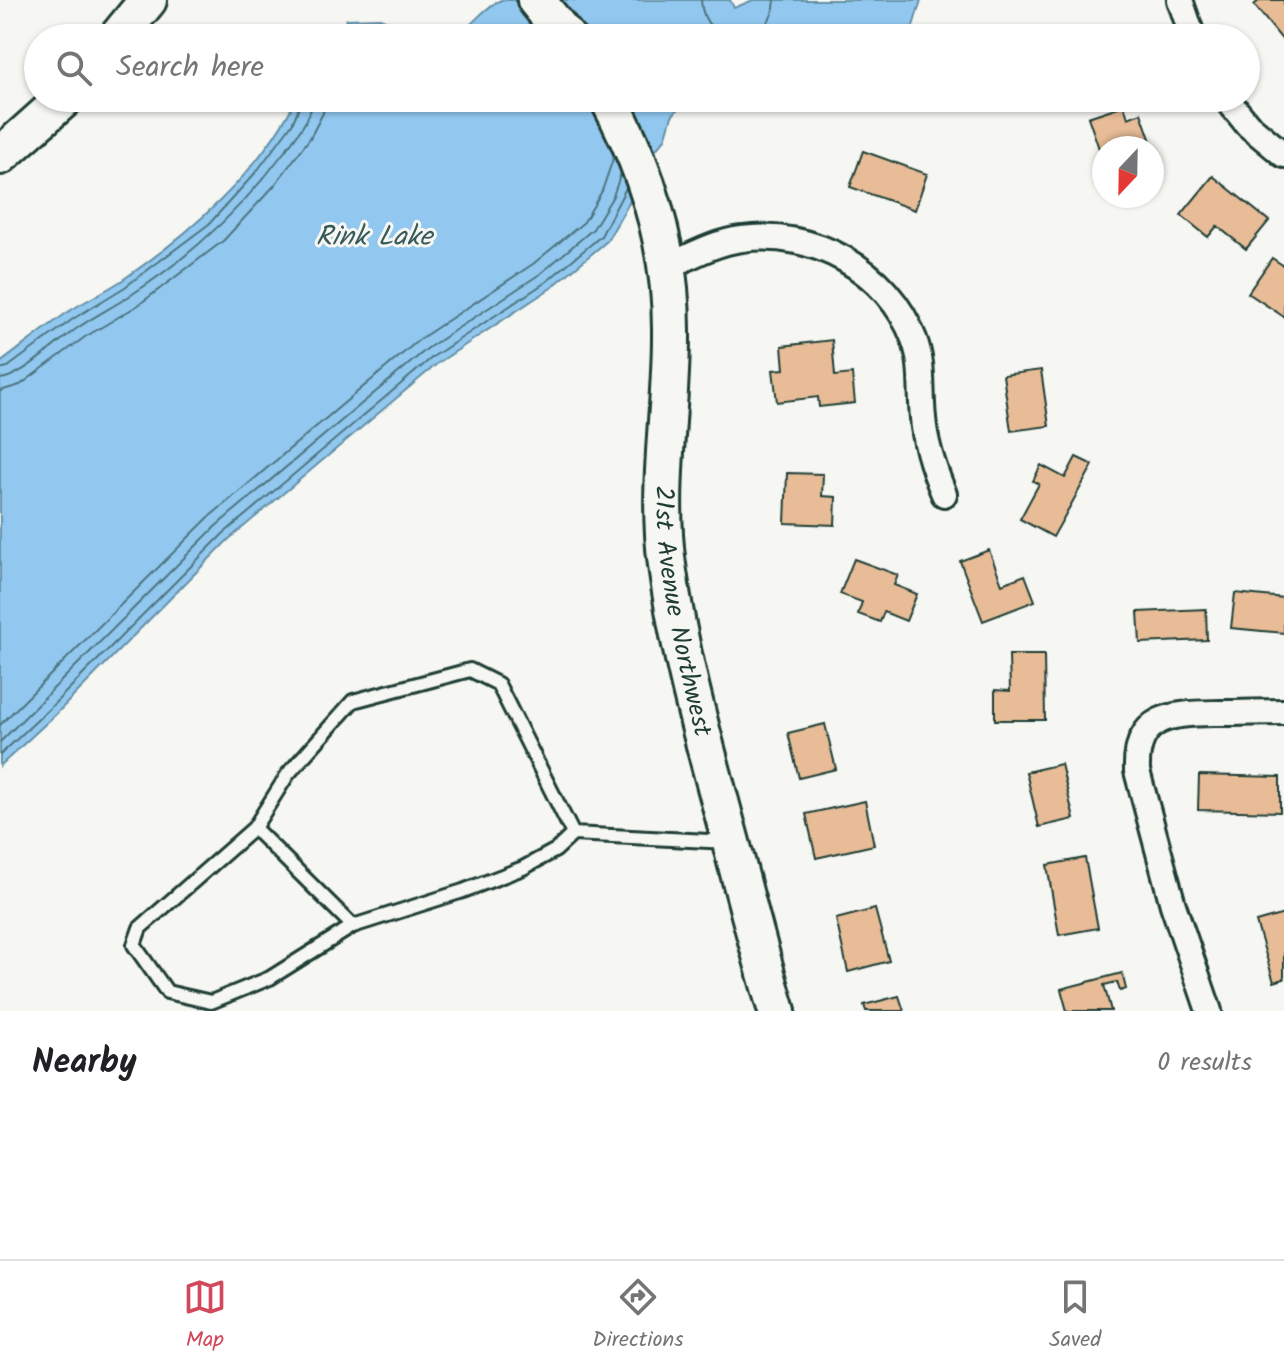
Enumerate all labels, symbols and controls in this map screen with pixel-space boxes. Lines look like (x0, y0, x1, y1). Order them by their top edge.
search box (24, 24, 1260, 112)
text: Search here (116, 44, 264, 92)
icon: search (52, 46, 96, 90)
north arrow (1092, 136, 1164, 208)
water label: Rink Lake (316, 215, 435, 260)
street label: 21st Avenue Northwest (642, 485, 723, 742)
text: Nearby (32, 1036, 137, 1090)
text: 0 results (1157, 1042, 1252, 1084)
tab: Map (183, 1275, 227, 1358)
tab: Directions (592, 1275, 684, 1358)
tab: Saved (1049, 1275, 1101, 1358)

